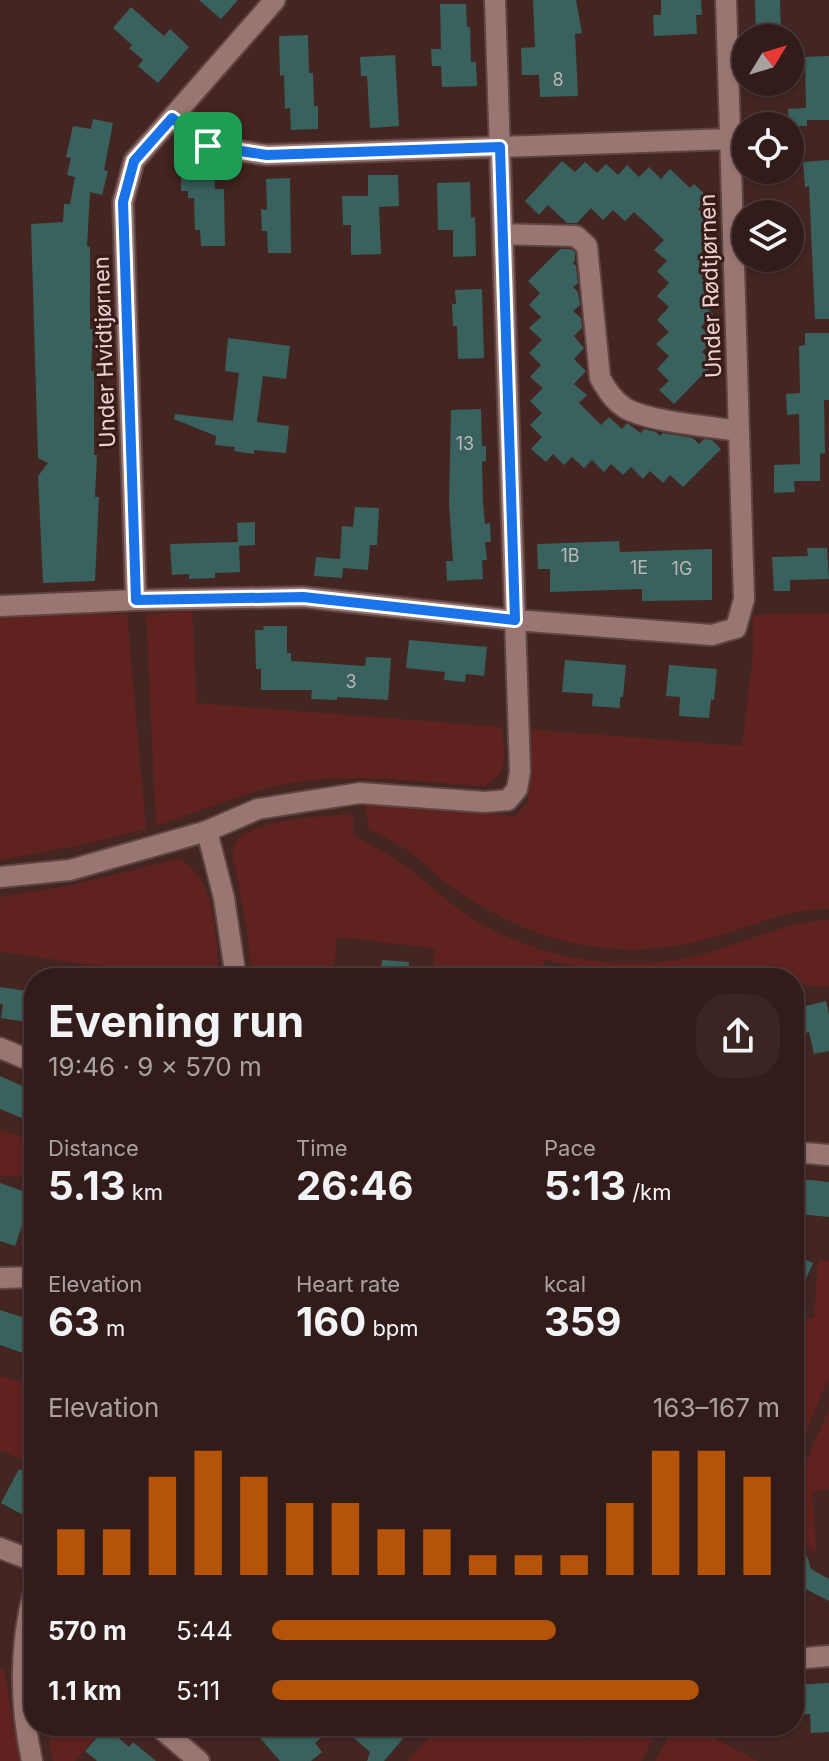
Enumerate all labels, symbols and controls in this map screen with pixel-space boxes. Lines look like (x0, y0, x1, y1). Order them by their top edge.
north arrow (732, 24, 804, 96)
map controls (732, 24, 804, 272)
house number: 8 (552, 69, 564, 90)
pin (174, 112, 242, 180)
button: locate (732, 112, 804, 184)
icon: arrive (186, 124, 230, 168)
street label: Under Rødtjørnen (694, 193, 726, 379)
button: layers (732, 200, 804, 272)
street label: Under Hvidtjørnen (88, 256, 120, 448)
house number: 13 (456, 433, 474, 454)
house number: 1B (560, 545, 580, 566)
house number: 1E (630, 557, 648, 578)
house number: 1G (672, 558, 692, 579)
house number: 3 (345, 671, 357, 692)
text: Evening run (48, 994, 304, 1048)
button: share (696, 994, 780, 1078)
text: 19:46 · 9 × 570 m (48, 1051, 262, 1082)
text: Distance (48, 1135, 139, 1161)
text: Time (296, 1135, 348, 1161)
text: Pace (544, 1135, 596, 1161)
text: 5.13 (48, 1161, 125, 1210)
text: 26:46 (296, 1161, 414, 1210)
text: 5:13 (544, 1161, 626, 1210)
text: km (125, 1179, 163, 1205)
text: /km (626, 1179, 671, 1205)
text: Elevation (48, 1271, 142, 1297)
text: Heart rate (296, 1271, 400, 1297)
text: kcal (544, 1271, 586, 1297)
text: 63 (48, 1297, 100, 1346)
text: 160 (296, 1297, 366, 1346)
text: 359 (544, 1297, 621, 1346)
text: m (100, 1315, 125, 1341)
text: bpm (366, 1315, 419, 1341)
text: Elevation (48, 1392, 159, 1423)
text: 163–167 m (653, 1392, 780, 1423)
text: 570 m (48, 1615, 127, 1646)
text: 5:44 (176, 1615, 233, 1646)
text: 1.1 km (48, 1675, 122, 1706)
text: 5:11 (176, 1675, 220, 1706)

